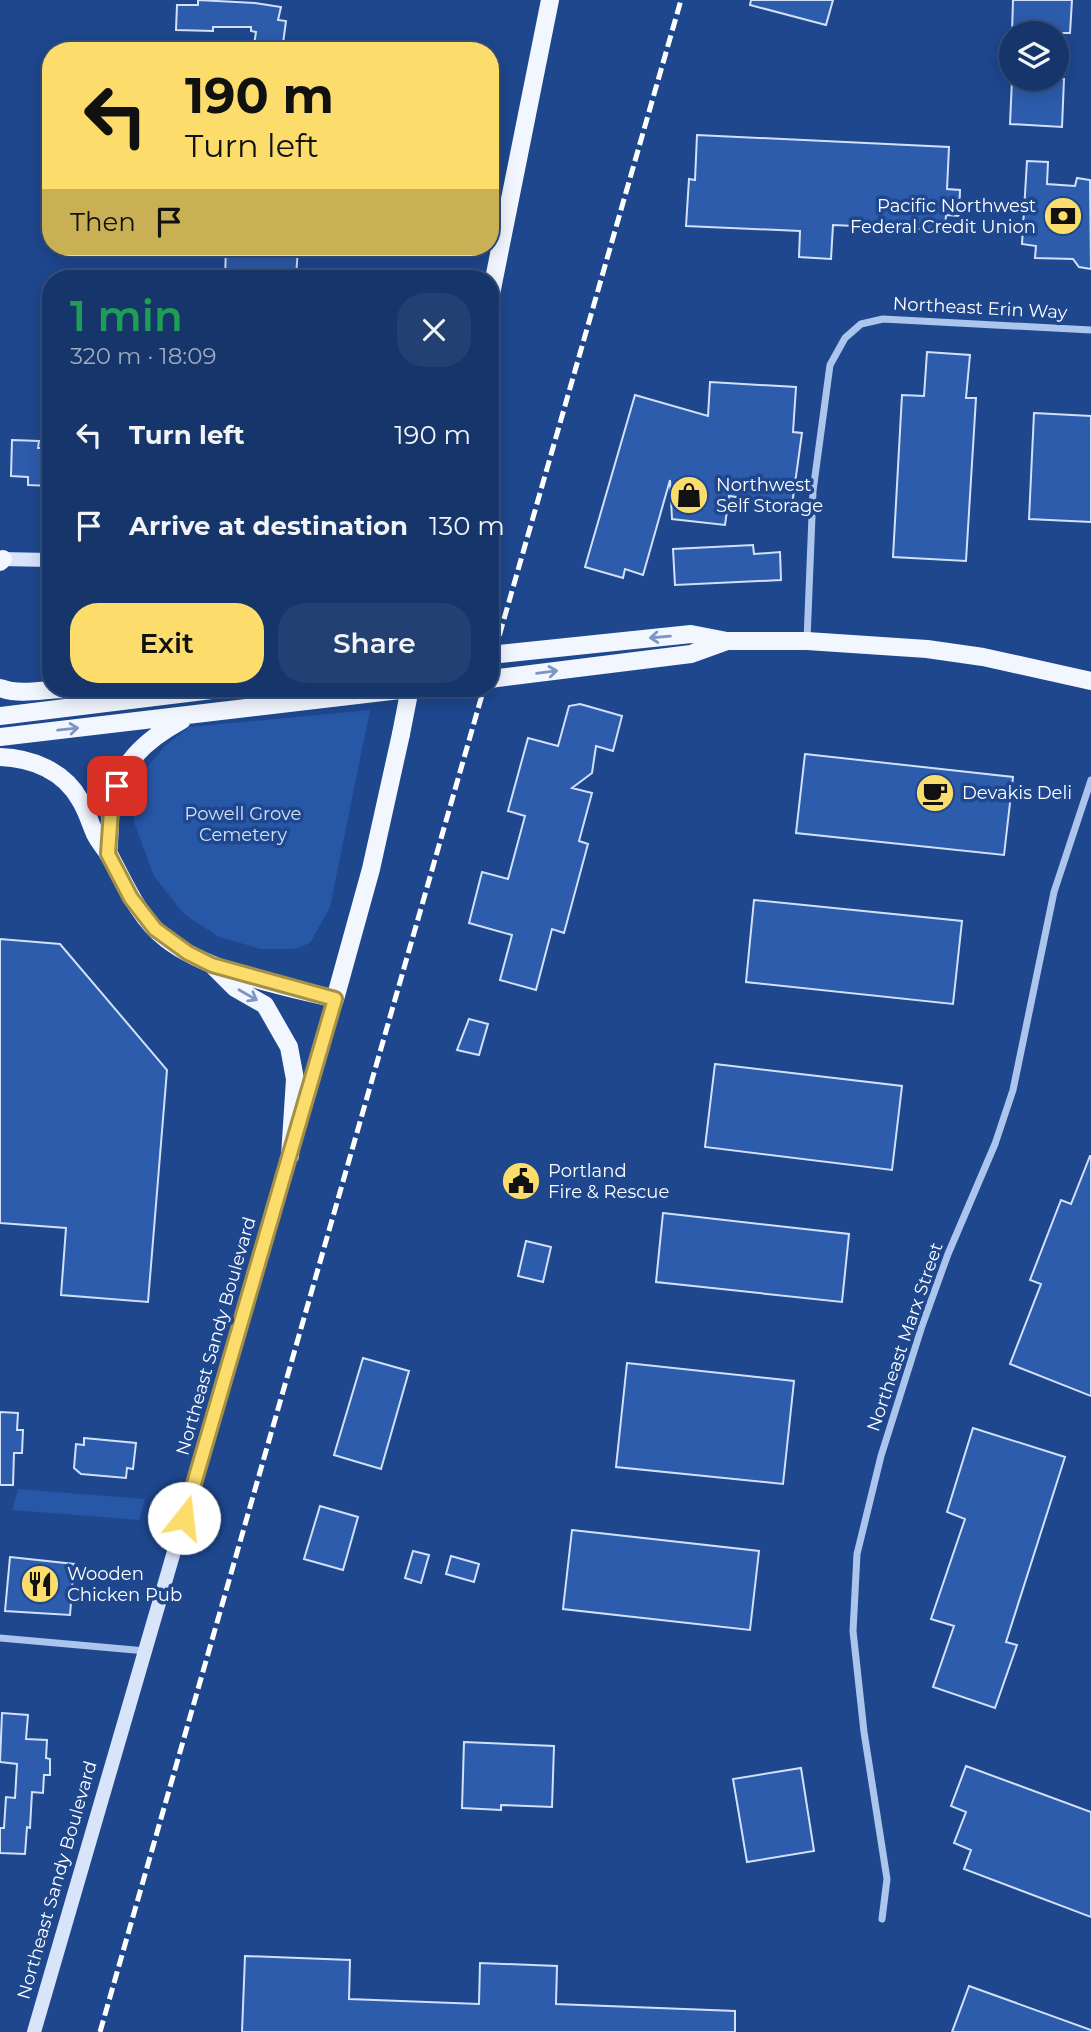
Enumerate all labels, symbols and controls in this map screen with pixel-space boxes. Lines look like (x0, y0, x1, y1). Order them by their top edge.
map controls (999, 21, 1069, 91)
button: layers (999, 21, 1069, 91)
text: 190 m (185, 66, 334, 125)
icon: left (70, 70, 161, 161)
text: Turn left (185, 126, 319, 165)
place label: Pacific Northwest Federal Credit Union (850, 195, 1036, 238)
bank icon: Pacific Northwest Federal Credit Union (1042, 195, 1084, 237)
icon: arrive (150, 203, 188, 241)
text: Then (70, 206, 136, 238)
text: 1 min (70, 290, 183, 342)
street label: Northeast Erin Way (892, 292, 1068, 324)
button: close (397, 293, 471, 367)
text: 320 m · 18:09 (70, 342, 216, 370)
icon: left (70, 416, 108, 454)
text: Turn left (129, 419, 245, 451)
text: 190 m (394, 419, 471, 451)
shop icon: Northwest Self Storage (668, 474, 710, 516)
place label: Northwest Self Storage (716, 474, 823, 517)
icon: arrive (70, 507, 108, 545)
text: Arrive at destination (129, 510, 408, 542)
text: 130 m (429, 510, 505, 542)
button: Exit (70, 603, 264, 683)
button: Share (278, 603, 471, 683)
one-way arrow (649, 631, 671, 644)
one-way arrow (535, 665, 558, 678)
one-way arrow (56, 723, 79, 736)
pin (87, 756, 147, 816)
icon: arrive (98, 767, 136, 805)
cafe icon: Devakis Deli (914, 772, 956, 814)
place label: Devakis Deli (962, 782, 1072, 804)
park label: Powell Grove Cemetery (185, 803, 302, 846)
one-way arrow (237, 988, 257, 1002)
public building icon: Portland Fire & Rescue (500, 1160, 542, 1202)
place label: Portland Fire & Rescue (548, 1160, 669, 1203)
street label: Northeast Sandy Boulevard (171, 1214, 261, 1458)
street label: Northeast Marx Street (862, 1240, 948, 1434)
position arrow (147, 1481, 221, 1555)
restaurant icon: Wooden Chicken Pub (19, 1563, 61, 1605)
place label: Wooden Chicken Pub (67, 1563, 182, 1606)
street label: Northeast Sandy Boulevard (12, 1758, 102, 2002)

